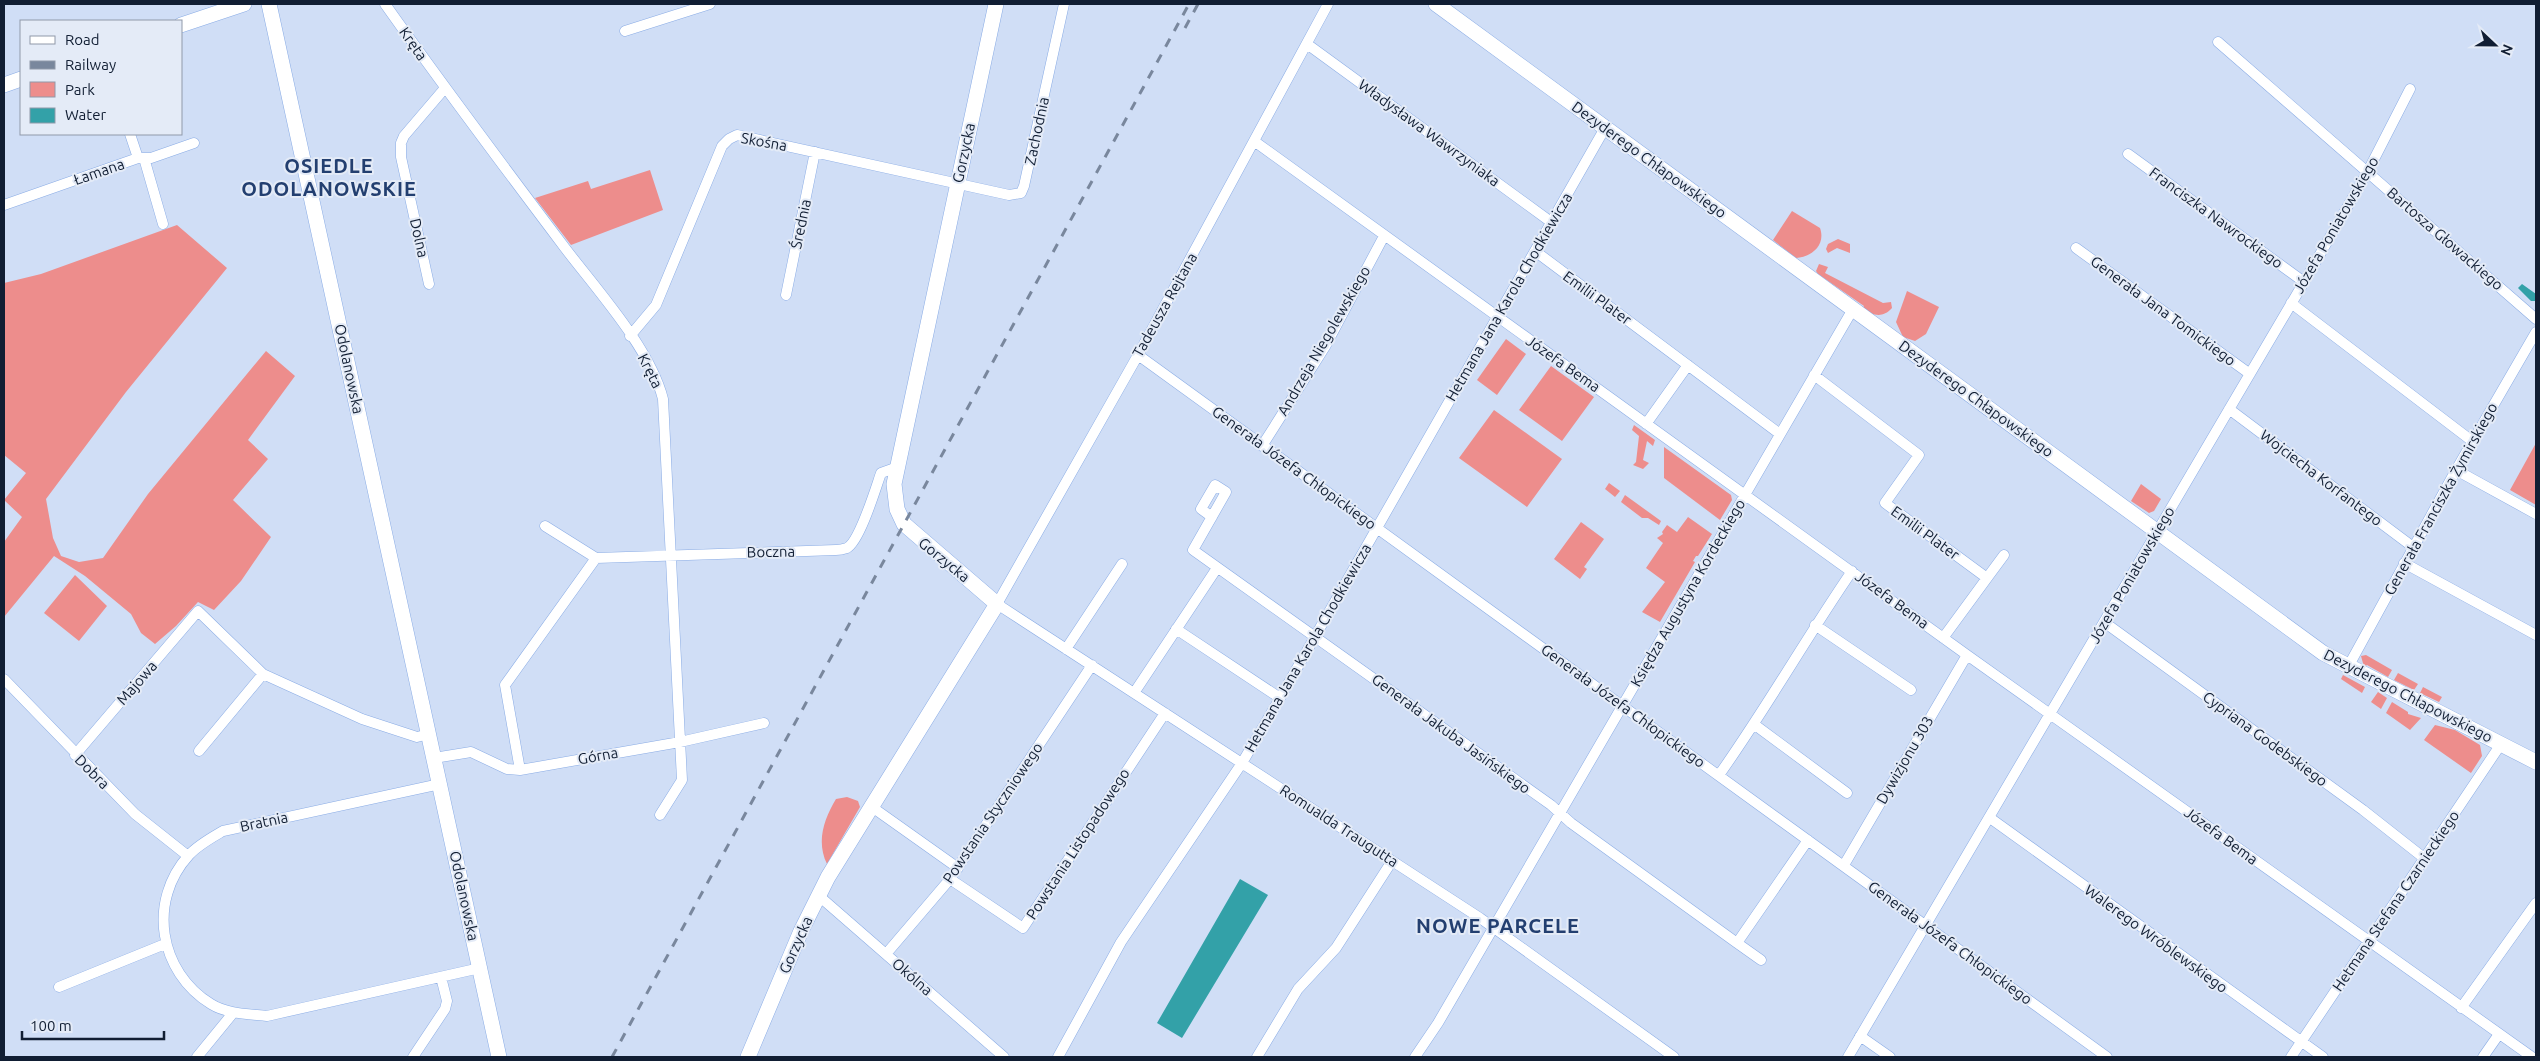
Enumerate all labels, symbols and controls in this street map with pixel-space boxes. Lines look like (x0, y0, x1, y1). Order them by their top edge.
legend (20, 20, 182, 135)
north arrow (2470, 20, 2520, 70)
street label: Kręta (396, 24, 431, 64)
text: Road (65, 31, 100, 48)
text: N (2498, 42, 2516, 58)
text: Railway (65, 56, 116, 73)
street label: Władysława Wawrzyniaka (1355, 76, 1503, 190)
text: Park (65, 81, 95, 98)
street label: Zachodnia (1021, 95, 1052, 167)
street label: Dezyderego Chłapowskiego (1569, 98, 1730, 221)
text: Water (65, 106, 106, 123)
street label: Gorzycka (949, 121, 978, 184)
street label: Skośna (740, 129, 789, 154)
street label: Józefa Poniatowskiego (2289, 153, 2382, 296)
district label: OSIEDLE ODOLANOWSKIE (241, 154, 417, 200)
street label: Łamana (71, 155, 126, 188)
street label: Franciszka Nawrockiego (2146, 163, 2286, 272)
street label: Bartosza Głowackiego (2384, 184, 2507, 294)
street label: Hetmana Jana Karola Chodkiewicza (1442, 190, 1575, 404)
street label: Średnia (787, 197, 814, 250)
street label: Dolna (407, 217, 432, 259)
street label: Tadeusza Rejtana (1129, 250, 1200, 360)
street label: Generała Jana Tomickiego (2087, 252, 2239, 369)
street label: Andrzeja Niegolewskiego (1274, 263, 1373, 419)
street label: Emilii Plater (1560, 267, 1635, 328)
street label: Odolanowska (332, 322, 367, 415)
street label: Józefa Bema (1523, 332, 1604, 395)
street label: Dezyderego Chłapowskiego (1896, 337, 2057, 460)
street label: Kręta (635, 351, 666, 391)
street label: Generała Franciszka Żymirskiego (2380, 400, 2501, 598)
street label: Generała Józefa Chłopickiego (1209, 402, 1380, 533)
street label: Wojciecha Korfantego (2257, 426, 2386, 529)
street label: Księdza Augustyna Kordeckiego (1627, 496, 1748, 690)
street label: Emilii Plater (1888, 502, 1963, 563)
street label: Józefa Poniatowskiego (2085, 503, 2178, 646)
street label: Gorzycka (915, 534, 973, 585)
street label: Hetmana Jana Karola Chodkiewicza (1241, 541, 1374, 755)
street label: Boczna (747, 543, 795, 560)
street label: Józefa Bema (1852, 567, 1932, 632)
street label: Generała Józefa Chłopickiego (1538, 640, 1709, 771)
street label: Dezyderego Chłapowskiego (2321, 646, 2495, 746)
street label: Majowa (113, 657, 160, 708)
street label: Generała Jakuba Jasińskiego (1369, 670, 1534, 797)
street label: Cypriana Godebskiego (2200, 688, 2331, 790)
street label: Dywizjonu 303 (1873, 713, 1937, 807)
street label: Powstania Styczniowego (939, 739, 1046, 886)
street label: Górna (576, 744, 619, 767)
street label: Dobra (72, 751, 113, 792)
street label: Powstania Listopadowego (1022, 765, 1133, 922)
street label: Romualda Traugutta (1277, 781, 1402, 870)
street label: Józefa Bema (2181, 803, 2261, 868)
street label: Hetmana Stefana Czarnieckiego (2329, 807, 2462, 994)
street label: Bratnia (238, 808, 289, 835)
street label: Odolanowska (447, 849, 482, 942)
street label: Generała Józefa Chłopickiego (1865, 877, 2036, 1008)
street label: Walerego Wróblewskiego (2082, 881, 2231, 996)
street label: Gorzycka (775, 914, 816, 976)
district label: NOWE PARCELE (1416, 914, 1580, 937)
street label: Okólna (889, 954, 936, 999)
scale bar (22, 1008, 165, 1040)
text: 100 m (30, 1017, 72, 1034)

